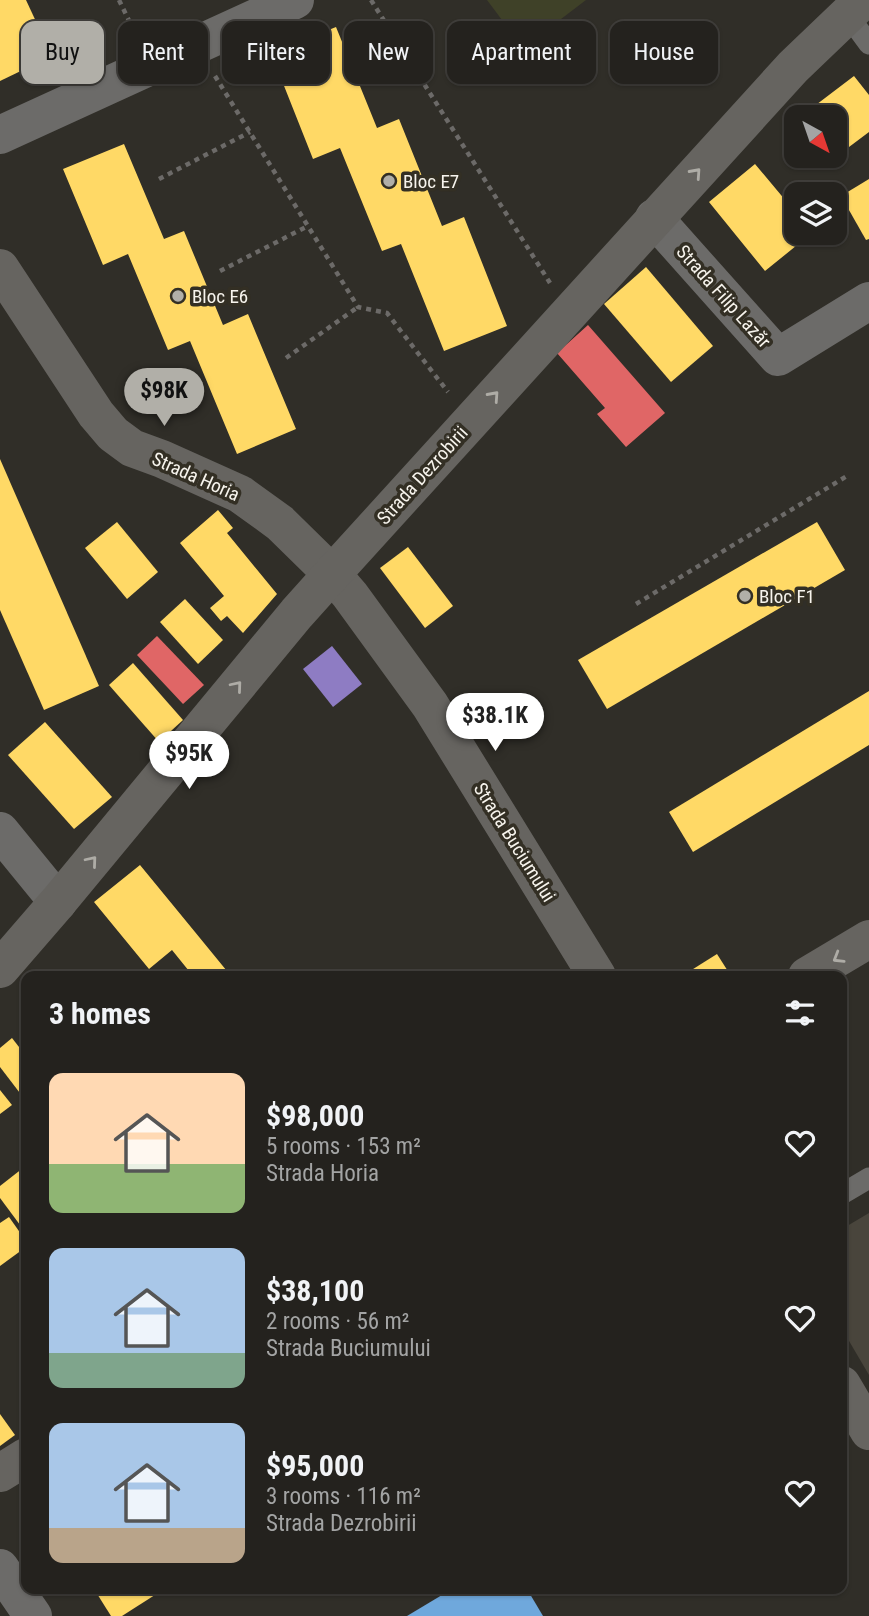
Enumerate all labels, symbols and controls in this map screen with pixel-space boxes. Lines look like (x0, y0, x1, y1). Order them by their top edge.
chip: Buy (21, 21, 104, 84)
chip: Rent (118, 21, 208, 84)
chip: Filters (222, 21, 330, 84)
chip: New (344, 21, 433, 84)
chip: Apartment (447, 21, 596, 84)
chip: House (610, 21, 718, 84)
north arrow (784, 105, 847, 168)
map controls (784, 105, 847, 245)
one-way arrow (687, 168, 700, 181)
place label: Bloc E7 (403, 170, 459, 193)
marker: Bloc E7 (381, 173, 397, 189)
button: layers (784, 182, 847, 245)
street label: Strada Filip Lazăr (672, 240, 776, 353)
place label: Bloc E6 (192, 285, 248, 308)
marker: Bloc E6 (170, 288, 186, 304)
pin: $98K (123, 368, 205, 428)
text: $98K (140, 377, 188, 404)
one-way arrow (485, 392, 498, 405)
street label: Strada Dezrobirii (372, 421, 473, 529)
street label: Strada Horia (148, 447, 243, 506)
place label: Bloc F1 (759, 585, 815, 608)
marker: Bloc F1 (737, 588, 753, 604)
one-way arrow (229, 681, 241, 694)
pin: $38.1K (438, 694, 552, 753)
text: $38.1K (462, 702, 528, 729)
pin: $95K (148, 732, 230, 791)
text: $95K (165, 740, 213, 767)
street label: Strada Buciumului (469, 778, 560, 906)
one-way arrow (84, 856, 96, 869)
one-way arrow (833, 949, 846, 962)
icon: filters (781, 994, 819, 1032)
text: 3 homes (49, 996, 151, 1031)
text: $98,000 (266, 1098, 364, 1133)
icon: home (105, 1101, 189, 1185)
icon: heart (781, 1124, 819, 1162)
text: 5 rooms · 153 m² (266, 1133, 421, 1160)
text: Strada Horia (266, 1160, 379, 1187)
text: $38,100 (266, 1273, 364, 1308)
icon: home (105, 1276, 189, 1360)
icon: heart (781, 1299, 819, 1337)
text: 2 rooms · 56 m² (266, 1308, 409, 1335)
text: Strada Buciumului (266, 1335, 431, 1362)
text: $95,000 (266, 1448, 364, 1483)
icon: home (105, 1451, 189, 1535)
icon: heart (781, 1474, 819, 1512)
text: 3 rooms · 116 m² (266, 1483, 421, 1510)
text: Strada Dezrobirii (266, 1510, 417, 1537)

